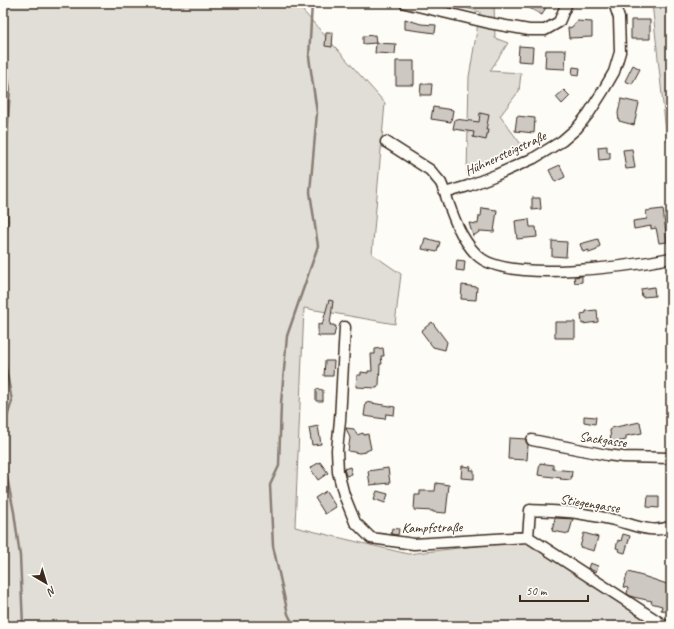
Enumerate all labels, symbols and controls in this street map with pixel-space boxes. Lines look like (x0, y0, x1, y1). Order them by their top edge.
street label: Hühnersteigstraße (462, 127, 550, 180)
street label: Sackgasse (578, 428, 629, 451)
street label: Stiegengasse (559, 490, 622, 517)
street label: Kampfstraße (402, 518, 464, 537)
north arrow (26, 563, 66, 603)
scale bar (520, 577, 588, 603)
text: N (43, 583, 59, 600)
text: 50 m (526, 583, 548, 599)

